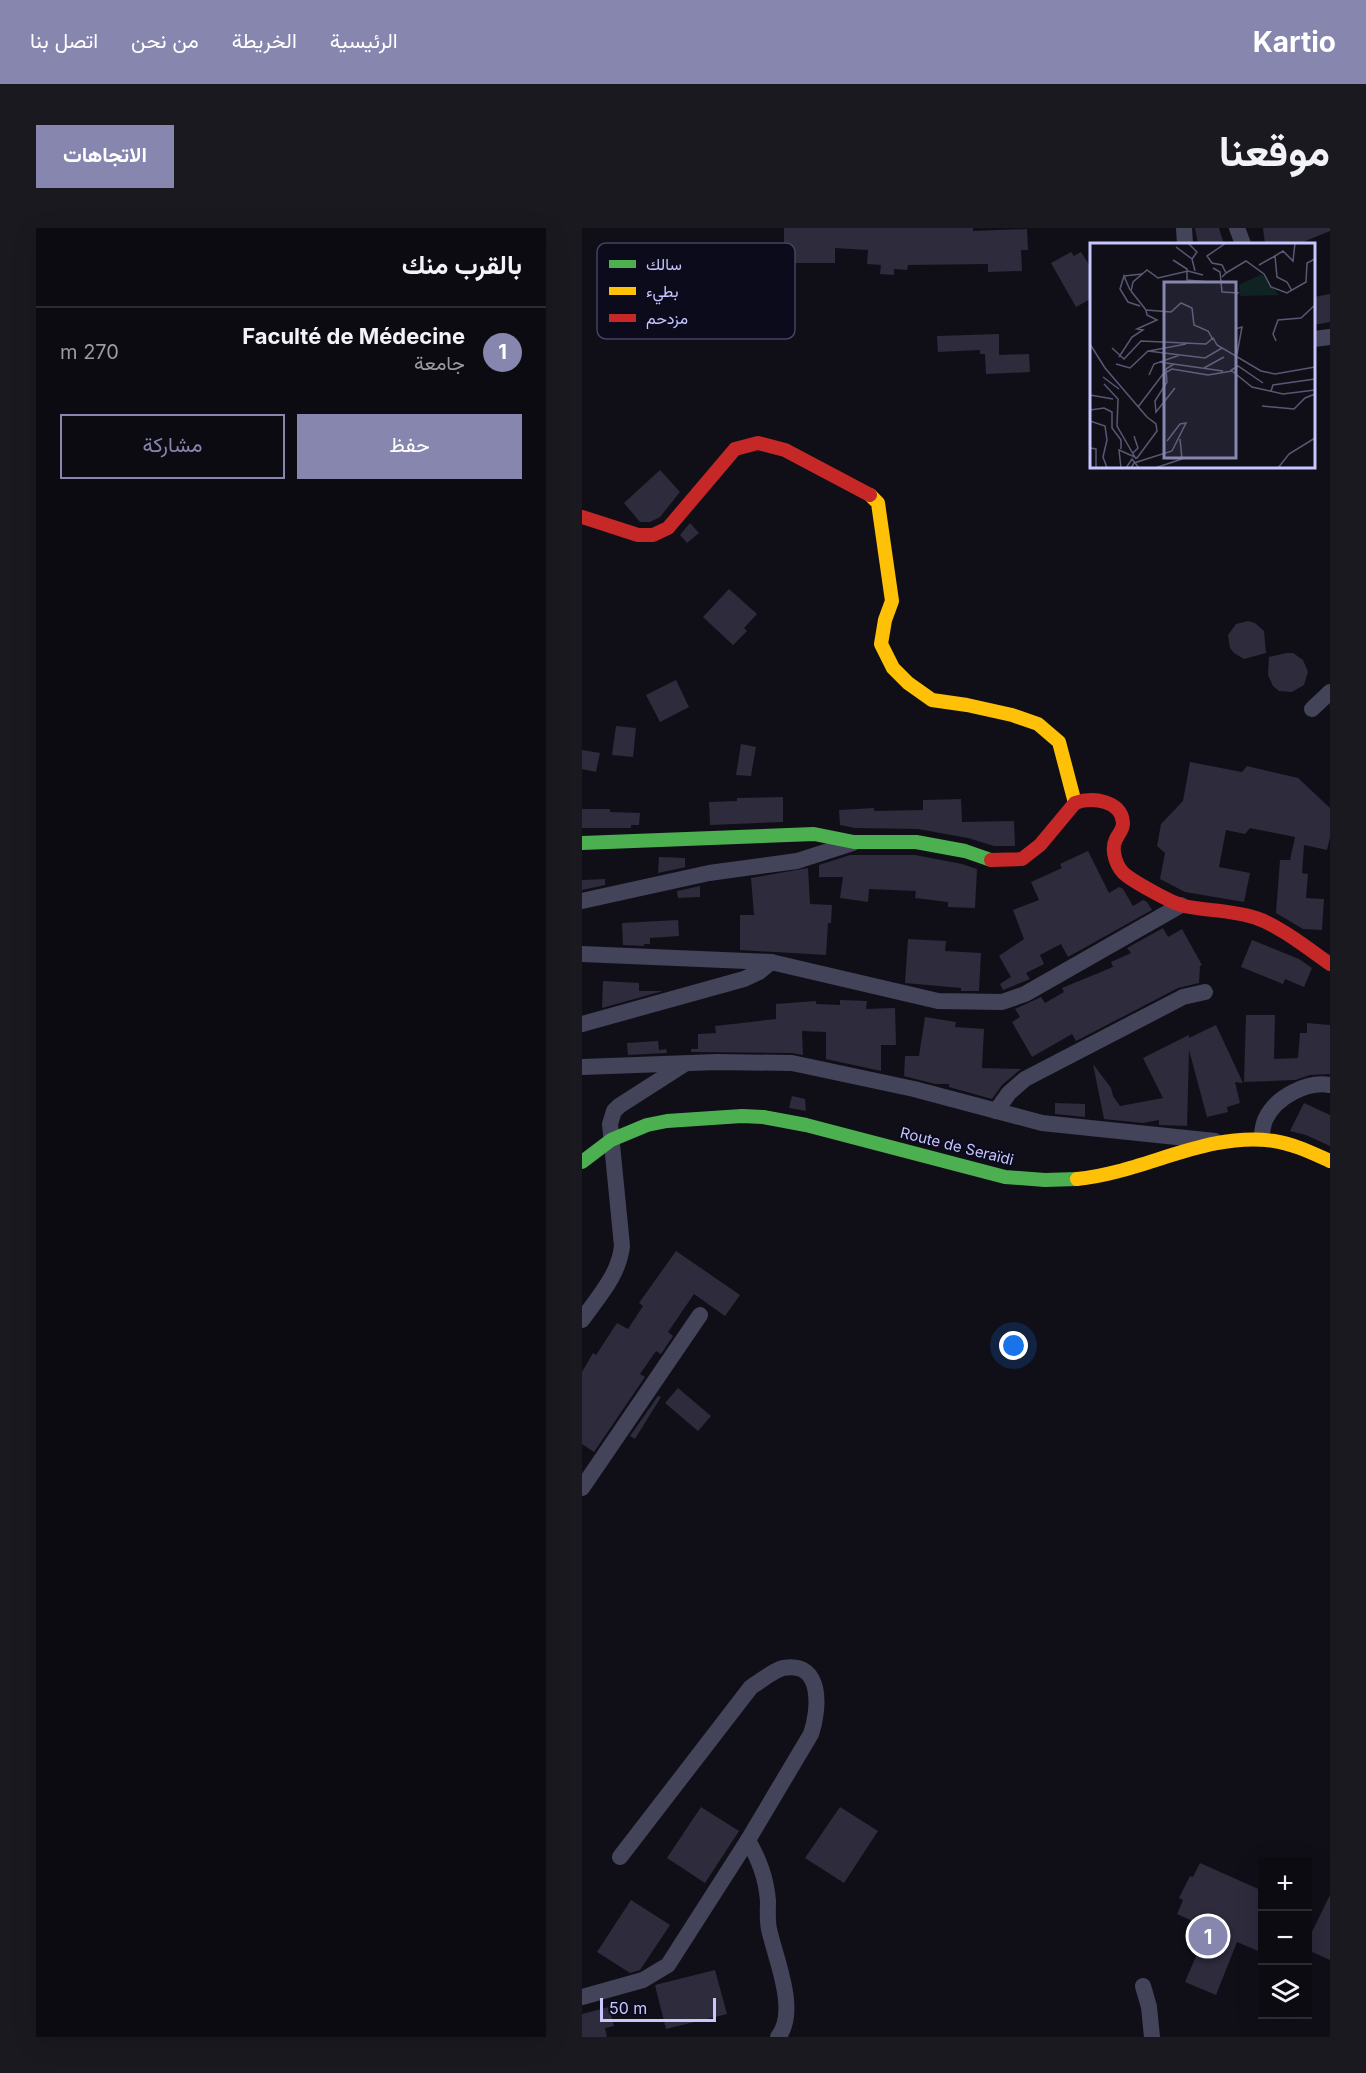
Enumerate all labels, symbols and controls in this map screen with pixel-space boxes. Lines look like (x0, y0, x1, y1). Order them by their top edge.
text: Kartio (1253, 25, 1336, 59)
text: اتصل بنا (30, 28, 98, 53)
text: من نحن (131, 28, 199, 53)
text: الخريطة (232, 28, 297, 53)
text: الرئيسية (330, 28, 398, 53)
button: الاتجاهات (36, 125, 174, 188)
text: موقعنا (1219, 125, 1330, 176)
legend (597, 243, 795, 339)
inset map (1090, 243, 1315, 468)
text: بالقرب منك (402, 249, 522, 280)
text: سالك (646, 254, 682, 274)
text: بطيء (646, 281, 678, 305)
text: مزدحم (646, 308, 688, 329)
text: Faculté de Médecine (242, 323, 465, 349)
text: 270 m (60, 340, 119, 364)
text: 1 (498, 340, 507, 364)
text: جامعة (414, 351, 465, 375)
button: مشاركة (60, 414, 285, 479)
button: حفظ (297, 414, 522, 479)
street label: Route de Seraïdi (898, 1123, 1016, 1169)
your location (999, 1331, 1028, 1360)
map controls (1258, 1857, 1312, 2019)
button: + (1258, 1857, 1312, 1911)
button: − (1258, 1911, 1312, 1965)
pin: 1 (1188, 1914, 1228, 1958)
button: layers (1258, 1965, 1312, 2019)
scale bar (600, 1995, 716, 2022)
text: 50 m (609, 1998, 647, 2018)

